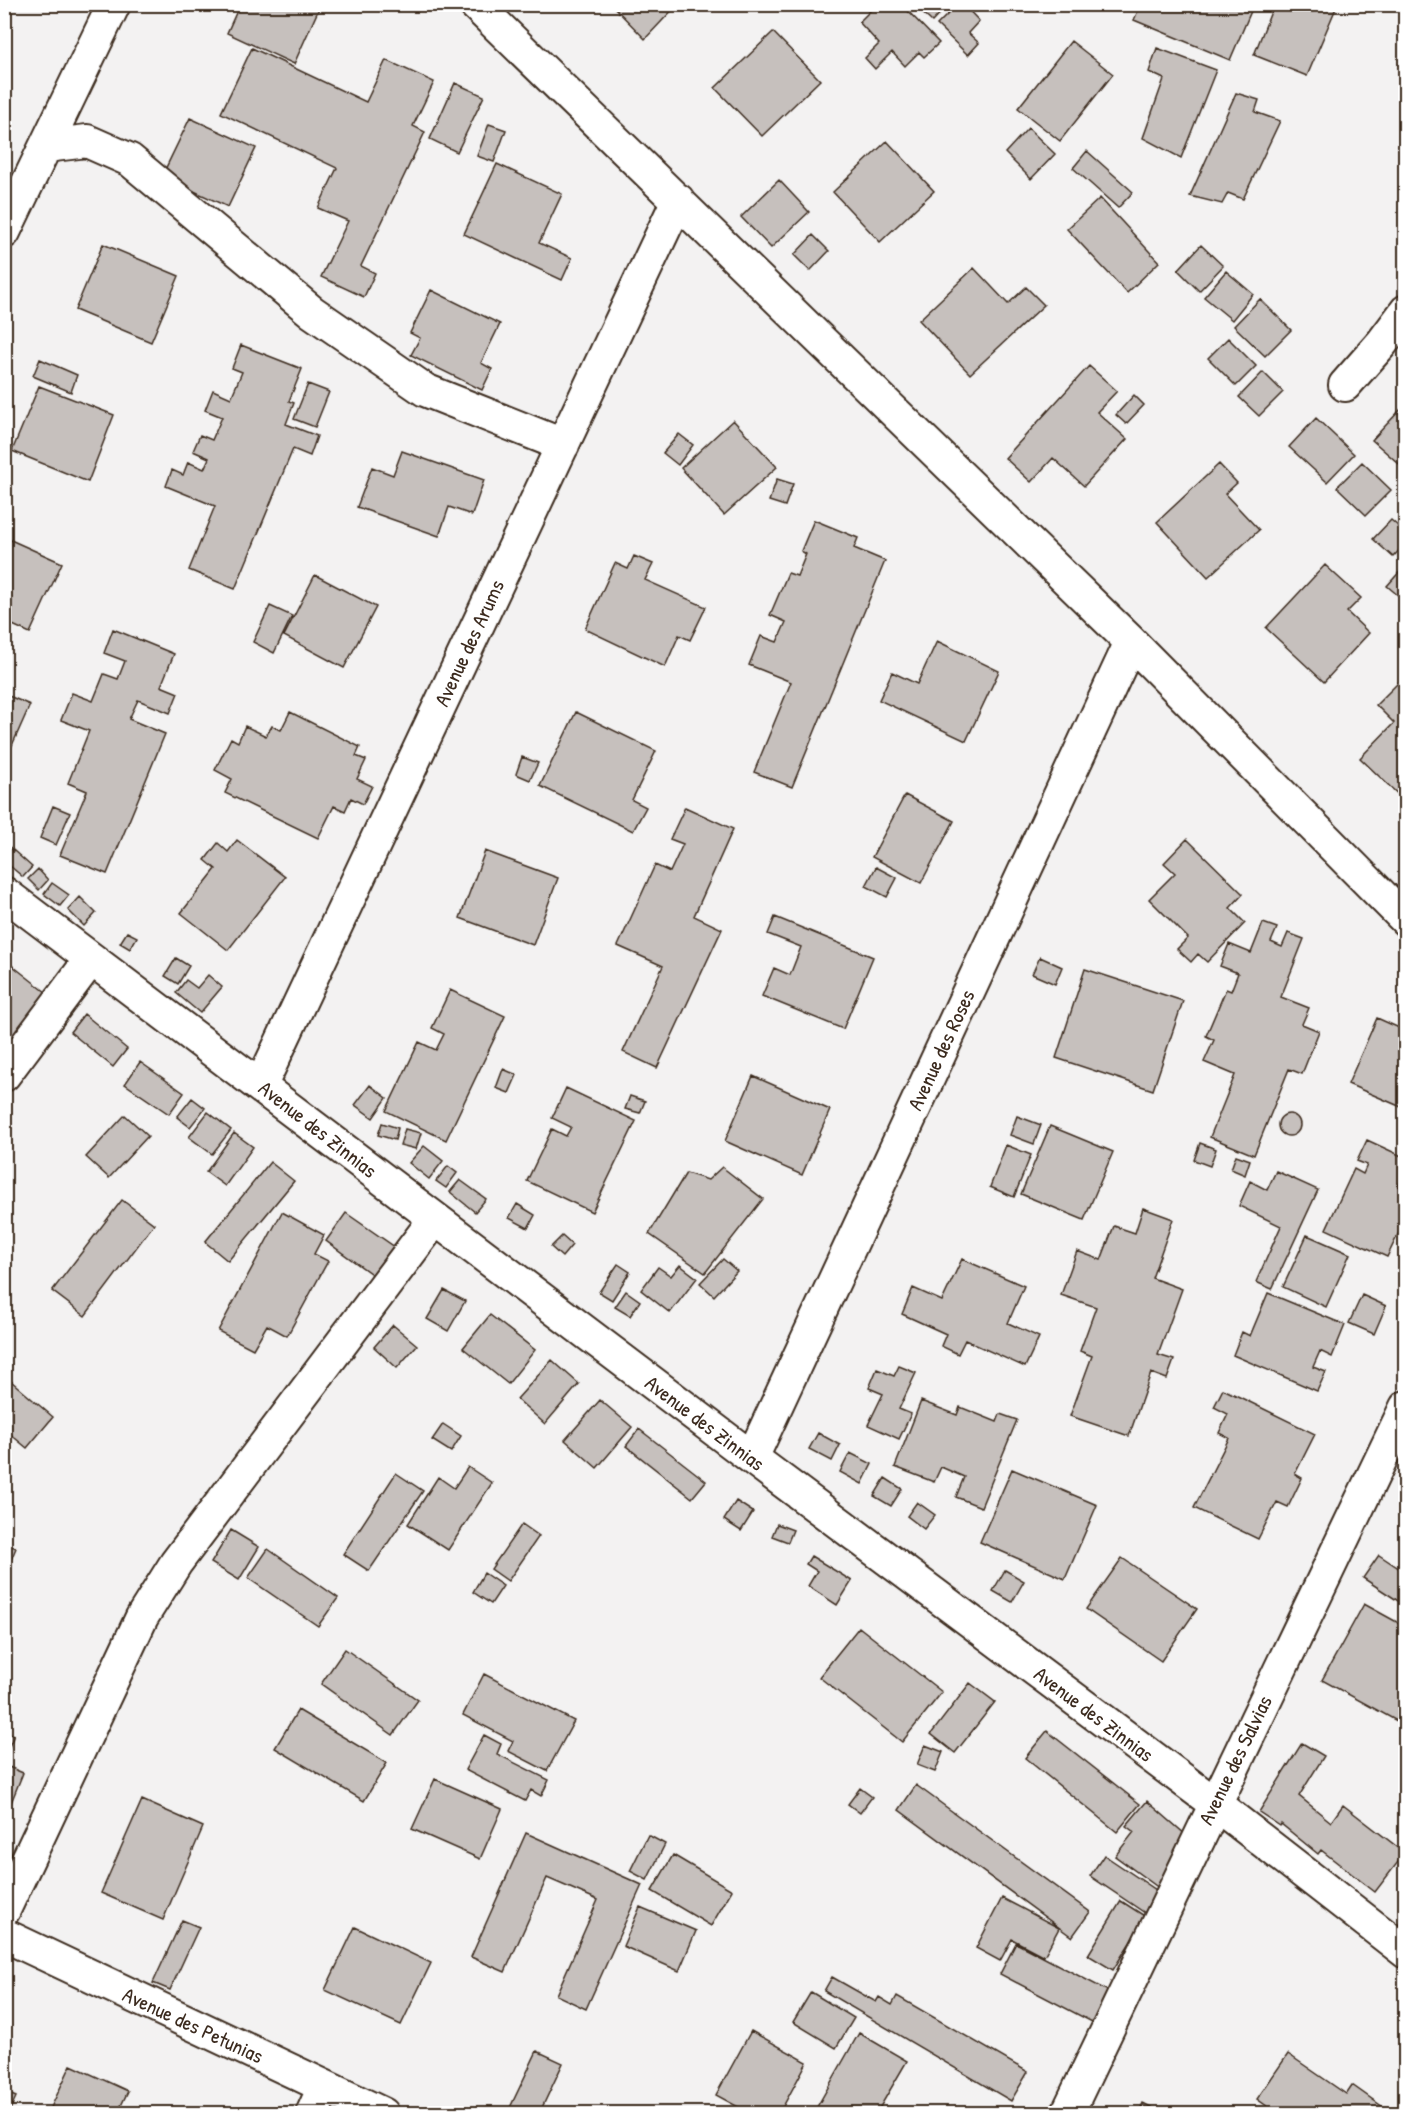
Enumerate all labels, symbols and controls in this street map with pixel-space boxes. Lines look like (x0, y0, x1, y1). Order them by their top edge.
street label: Avenue des Arums (427, 575, 511, 711)
street label: Avenue des Roses (900, 985, 982, 1115)
street label: Avenue des Zinnias (253, 1074, 383, 1184)
street label: Avenue des Zinnias (639, 1368, 771, 1478)
street label: Avenue des Zinnias (1028, 1659, 1160, 1769)
street label: Avenue des Salvias (1191, 1691, 1279, 1829)
street label: Avenue des Petunias (118, 1980, 268, 2070)

